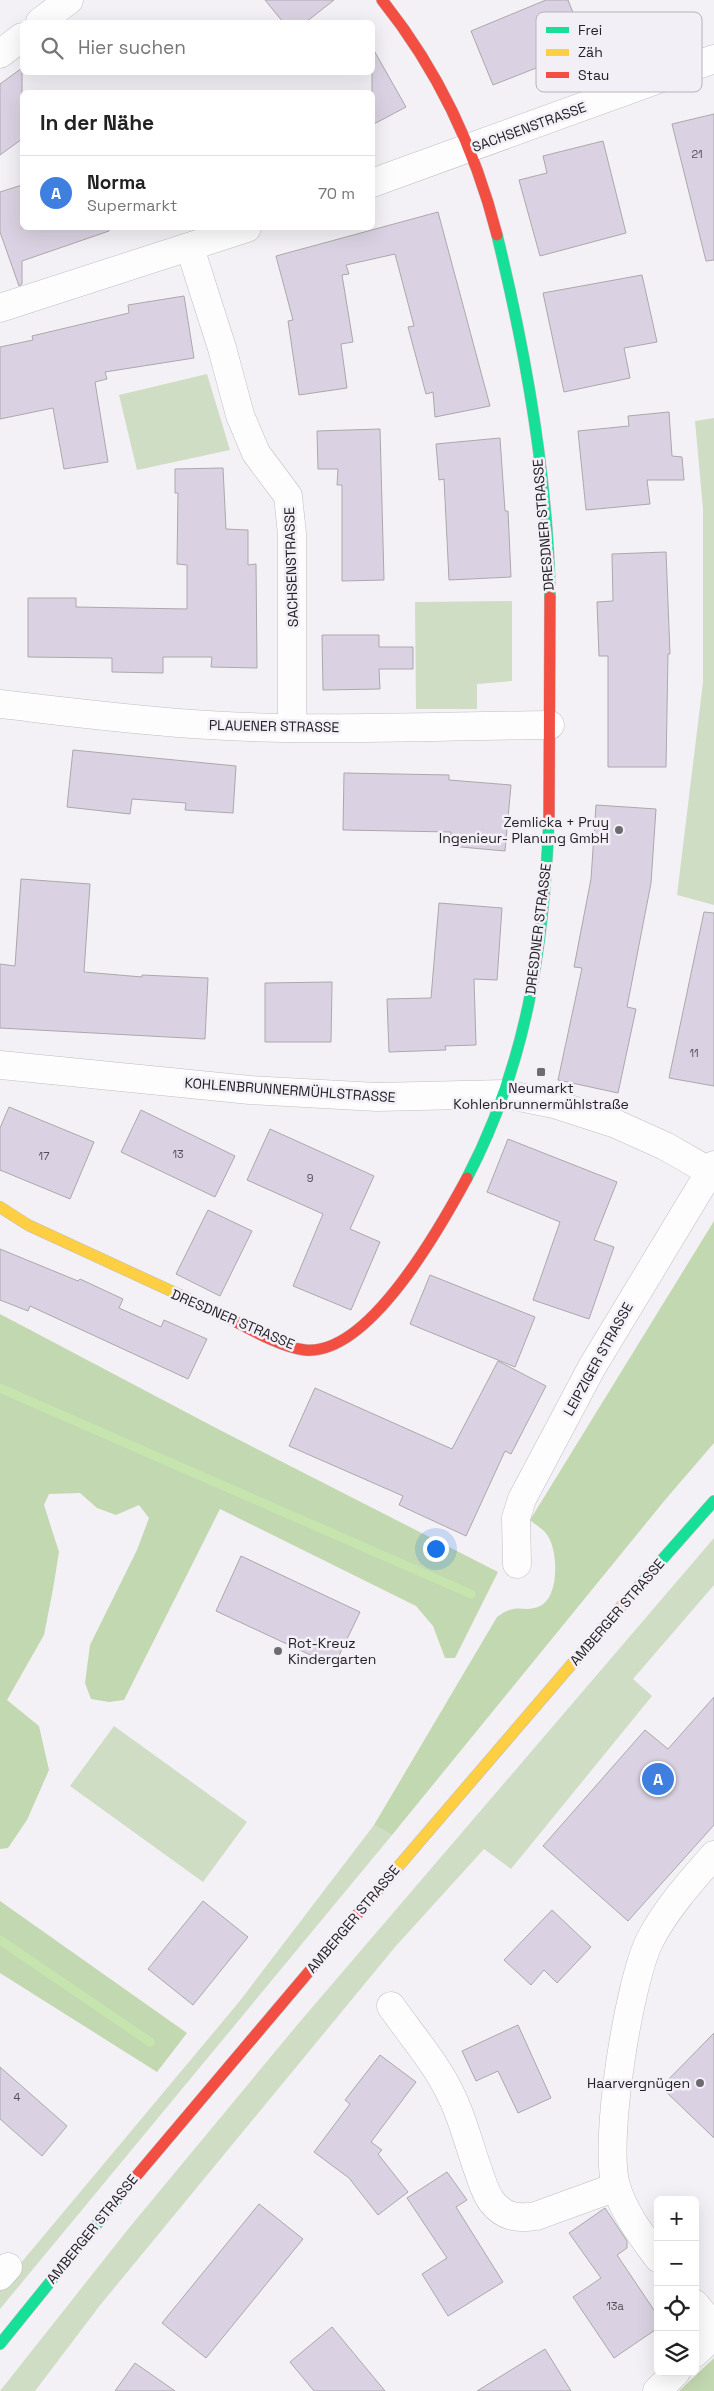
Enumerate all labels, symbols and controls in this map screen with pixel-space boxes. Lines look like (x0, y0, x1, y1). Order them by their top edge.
legend (536, 12, 702, 92)
search box (20, 20, 375, 75)
text: Frei (578, 21, 602, 39)
icon: search (38, 34, 66, 62)
text: Hier suchen (78, 35, 186, 60)
text: Zäh (578, 43, 603, 61)
text: Stau (578, 66, 609, 84)
street label: SACHSENSTRASSE (469, 98, 589, 156)
text: In der Nähe (40, 109, 154, 136)
house number: 21 (691, 147, 703, 161)
text: Norma (87, 170, 146, 195)
text: A (51, 183, 61, 204)
text: 70 m (318, 183, 355, 204)
text: Supermarkt (87, 195, 177, 216)
street label: DRESDNER STRASSE (528, 458, 558, 592)
street label: SACHSENSTRASSE (280, 506, 302, 627)
street label: PLAUENER STRASSE (209, 716, 340, 736)
place label: Zemlicka + Pruy Ingenieur- Planung GmbH (439, 813, 609, 847)
marker: Zemlicka + Pruy Ingenieur- Planung GmbH (613, 824, 625, 836)
street label: DRESDNER STRASSE (521, 862, 555, 996)
house number: 11 (689, 1046, 699, 1060)
marker: Neumarkt Kohlenbrunnermühlstraße (535, 1066, 547, 1078)
street label: KOHLENBRUNNERMÜHLSTRASSE (184, 1074, 396, 1106)
place label: Neumarkt Kohlenbrunnermühlstraße (453, 1079, 629, 1113)
house number: 13 (172, 1147, 184, 1161)
house number: 17 (39, 1149, 49, 1163)
house number: 9 (307, 1171, 314, 1185)
street label: DRESDNER STRASSE (169, 1285, 298, 1353)
street label: LEIPZIGER STRASSE (559, 1299, 637, 1419)
your location (423, 1536, 449, 1562)
street label: AMBERGER STRASSE (566, 1555, 668, 1669)
place label: Rot-Kreuz Kindergarten (288, 1634, 376, 1668)
marker: Rot-Kreuz Kindergarten (272, 1645, 284, 1657)
pin: A (642, 1760, 674, 1798)
street label: AMBERGER STRASSE (303, 1861, 404, 1977)
place label: Haarvergnügen (587, 2074, 690, 2092)
marker: Haarvergnügen (694, 2077, 706, 2089)
house number: 4 (14, 2090, 21, 2104)
street label: AMBERGER STRASSE (42, 2171, 142, 2287)
map controls (654, 2196, 699, 2376)
button: + (654, 2196, 699, 2241)
button: − (654, 2241, 699, 2286)
button: locate (654, 2286, 699, 2331)
house number: 13a (606, 2299, 624, 2313)
button: layers (654, 2331, 699, 2376)

